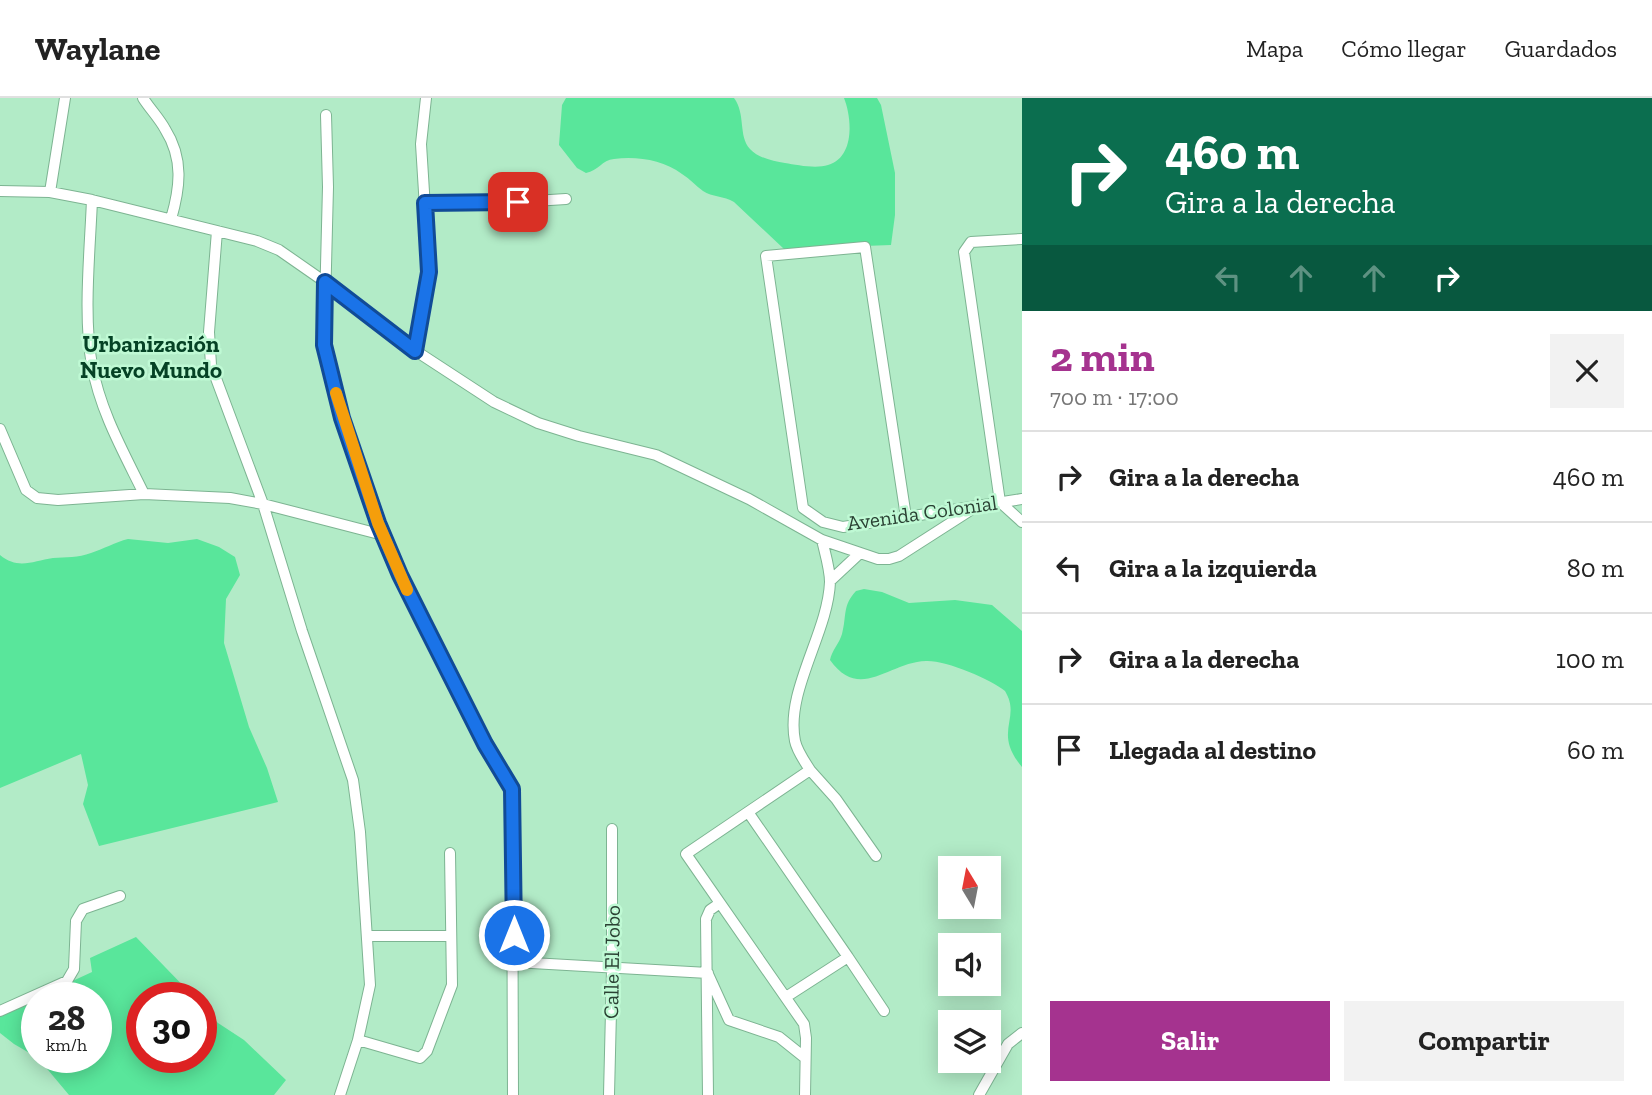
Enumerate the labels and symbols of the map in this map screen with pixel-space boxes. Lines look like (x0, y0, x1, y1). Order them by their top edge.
pin (488, 172, 548, 232)
district label: Urbanización Nuevo Mundo (80, 330, 222, 384)
street label: Avenida Colonial (845, 490, 999, 535)
north arrow (938, 856, 1001, 919)
position arrow (477, 898, 551, 972)
street label: Calle El Jobo (598, 905, 625, 1019)
speed limit sign: 30 (126, 982, 217, 1073)

